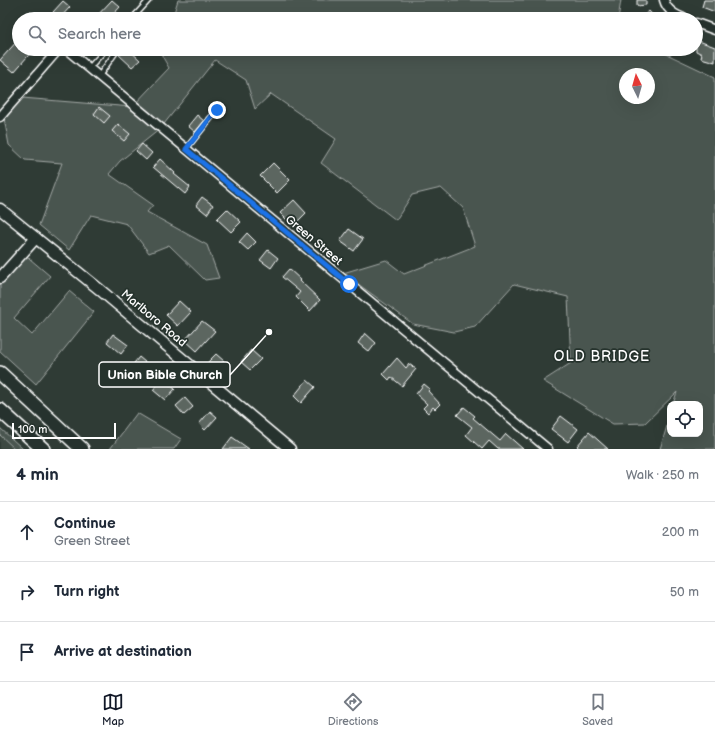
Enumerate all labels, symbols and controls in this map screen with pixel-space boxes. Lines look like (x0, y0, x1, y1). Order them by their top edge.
search box (12, 12, 703, 56)
icon: search (26, 23, 48, 45)
text: Search here (58, 25, 141, 44)
north arrow (619, 68, 655, 104)
route end (208, 101, 226, 119)
street label: Green Street (282, 212, 346, 269)
route start (340, 275, 358, 293)
street label: Marlboro Road (118, 287, 190, 350)
district label: OLD BRIDGE (554, 348, 650, 365)
callout: Union Bible Church (99, 362, 230, 387)
text: Union Bible Church (108, 367, 222, 383)
map controls (667, 401, 703, 437)
button: locate (667, 401, 703, 437)
scale bar (12, 421, 116, 440)
text: 100 m (18, 423, 47, 436)
text: 4 min (16, 465, 59, 485)
text: Walk · 250 m (626, 467, 699, 483)
text: Continue (54, 514, 116, 533)
icon: ahead (16, 521, 38, 543)
text: 200 m (662, 524, 699, 540)
text: Green Street (54, 533, 130, 549)
icon: right (16, 581, 38, 603)
text: Turn right (54, 582, 119, 601)
text: 50 m (670, 584, 699, 600)
icon: arrive (16, 641, 38, 663)
text: Arrive at destination (54, 642, 192, 661)
tab: Map (102, 691, 124, 728)
tab: Directions (328, 691, 378, 728)
tab: Saved (582, 691, 613, 728)

